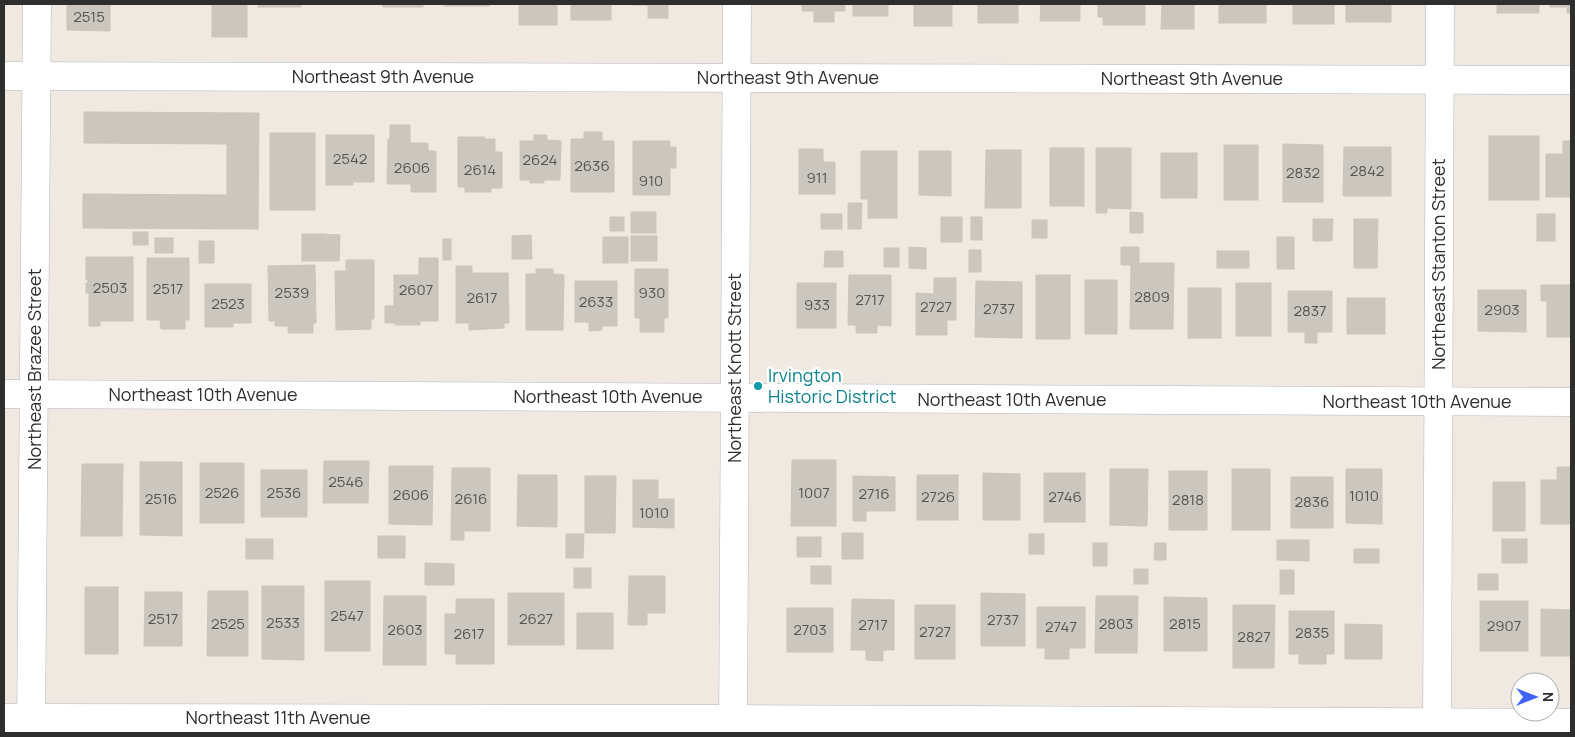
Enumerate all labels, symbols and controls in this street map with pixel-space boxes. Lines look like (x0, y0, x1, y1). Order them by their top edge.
house number: 2515 (73, 6, 105, 27)
street label: Northeast 9th Avenue (292, 64, 474, 88)
street label: Northeast 9th Avenue (697, 65, 879, 89)
street label: Northeast 9th Avenue (1101, 66, 1283, 90)
house number: 2542 (333, 148, 367, 169)
house number: 2624 (523, 149, 558, 170)
house number: 2636 (574, 155, 610, 176)
house number: 2606 (394, 157, 430, 178)
street label: Northeast Stanton Street (1426, 158, 1450, 370)
house number: 2614 (464, 159, 496, 180)
house number: 2842 (1350, 160, 1384, 181)
house number: 2832 (1286, 162, 1320, 183)
house number: 911 (806, 167, 828, 188)
house number: 910 (639, 170, 663, 191)
street label: Northeast Brazee Street (22, 268, 46, 470)
street label: Northeast Knott Street (722, 273, 746, 463)
house number: 2503 (93, 277, 127, 298)
house number: 2517 (153, 278, 183, 299)
house number: 2607 (399, 279, 433, 300)
house number: 2539 (275, 282, 309, 303)
house number: 930 (639, 282, 665, 303)
house number: 2809 (1134, 286, 1170, 307)
house number: 2617 (466, 287, 498, 308)
house number: 2717 (855, 289, 885, 310)
house number: 2633 (579, 291, 613, 312)
house number: 2523 (211, 293, 245, 314)
house number: 933 (804, 294, 830, 315)
house number: 2727 (920, 296, 952, 317)
house number: 2737 (983, 298, 1015, 319)
house number: 2903 (1484, 299, 1520, 320)
house number: 2837 (1293, 300, 1327, 321)
place label: Irvington Historic District (768, 363, 897, 408)
marker: Irvington Historic District (752, 380, 764, 392)
street label: Northeast 10th Avenue (108, 382, 298, 406)
street label: Northeast 10th Avenue (513, 384, 703, 408)
street label: Northeast 10th Avenue (917, 387, 1107, 411)
street label: Northeast 10th Avenue (1322, 389, 1512, 413)
house number: 2546 (328, 471, 364, 492)
house number: 2526 (205, 482, 239, 503)
house number: 2536 (267, 482, 301, 503)
house number: 1007 (798, 482, 830, 503)
house number: 2716 (858, 483, 890, 504)
house number: 2606 (393, 484, 429, 505)
house number: 1010 (1349, 485, 1379, 506)
house number: 2726 (921, 486, 955, 507)
house number: 2746 (1048, 486, 1082, 507)
house number: 2516 (145, 488, 177, 509)
house number: 2616 (455, 488, 487, 509)
house number: 2818 (1172, 489, 1204, 510)
house number: 2836 (1295, 491, 1329, 512)
house number: 1010 (639, 502, 669, 523)
house number: 2547 (330, 605, 364, 626)
house number: 2517 (148, 608, 178, 629)
house number: 2627 (519, 608, 553, 629)
house number: 2737 (987, 609, 1019, 630)
house number: 2533 (266, 612, 300, 633)
house number: 2525 (211, 613, 245, 634)
house number: 2803 (1099, 613, 1133, 634)
house number: 2815 (1169, 613, 1201, 634)
house number: 2717 (858, 614, 888, 635)
house number: 2907 (1487, 615, 1521, 636)
house number: 2747 (1045, 616, 1077, 637)
house number: 2603 (387, 619, 423, 640)
house number: 2703 (793, 619, 827, 640)
house number: 2727 (919, 621, 951, 642)
house number: 2835 (1295, 622, 1329, 643)
house number: 2617 (453, 623, 485, 644)
house number: 2827 (1237, 626, 1271, 647)
north arrow (1510, 672, 1560, 722)
text: N (1539, 692, 1558, 702)
street label: Northeast 11th Avenue (185, 705, 371, 729)

